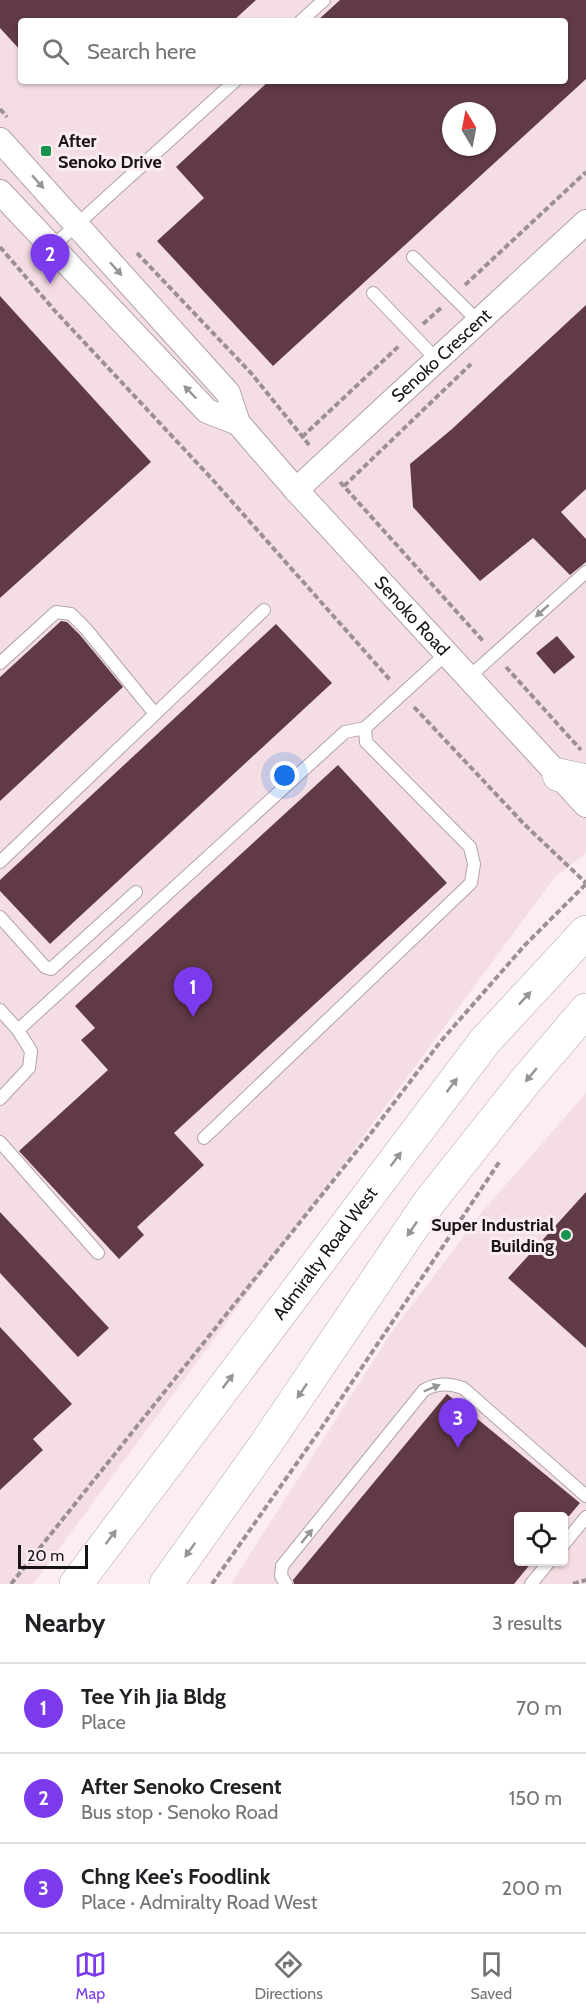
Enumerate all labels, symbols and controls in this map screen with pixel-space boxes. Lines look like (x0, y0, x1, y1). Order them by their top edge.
search box (18, 18, 568, 84)
icon: search (39, 35, 72, 68)
text: Search here (87, 38, 196, 65)
north arrow (442, 102, 496, 156)
place label: After Senoko Drive (58, 130, 162, 173)
marker: After Senoko Drive (39, 144, 53, 158)
one-way arrow (31, 175, 45, 190)
pin: 2 (31, 234, 70, 284)
one-way arrow (109, 261, 123, 276)
street label: Senoko Crescent (387, 304, 496, 407)
one-way arrow (183, 385, 197, 400)
street label: Senoko Road (370, 572, 454, 660)
one-way arrow (535, 604, 550, 618)
your location (270, 761, 299, 790)
pin: 1 (174, 968, 212, 1017)
one-way arrow (518, 991, 532, 1006)
one-way arrow (524, 1067, 537, 1083)
one-way arrow (445, 1078, 457, 1093)
one-way arrow (390, 1151, 402, 1166)
street label: Admiralty Road West (268, 1183, 382, 1324)
place label: Super Industrial Building (431, 1214, 554, 1257)
one-way arrow (406, 1221, 417, 1237)
marker: Super Industrial Building (559, 1228, 573, 1242)
one-way arrow (222, 1374, 234, 1389)
one-way arrow (297, 1382, 308, 1399)
one-way arrow (423, 1383, 441, 1393)
pin: 3 (438, 1398, 478, 1448)
map controls (514, 1512, 568, 1566)
button: locate (514, 1512, 568, 1566)
one-way arrow (300, 1528, 313, 1544)
one-way arrow (105, 1530, 117, 1546)
one-way arrow (184, 1541, 196, 1557)
scale bar (18, 1542, 88, 1570)
text: 20 m (27, 1546, 64, 1565)
text: Nearby (24, 1607, 105, 1639)
text: 3 results (492, 1611, 562, 1635)
text: Tee Yih Jia Bldg (81, 1683, 226, 1710)
text: 1 (40, 1696, 47, 1720)
text: 70 m (516, 1696, 562, 1720)
text: Place (81, 1710, 126, 1734)
text: After Senoko Cresent (81, 1773, 282, 1800)
text: 2 (38, 1786, 49, 1810)
text: 150 m (509, 1786, 562, 1810)
text: Bus stop · Senoko Road (81, 1800, 278, 1824)
text: Chng Kee's Foodlink (81, 1863, 270, 1890)
text: 3 (38, 1876, 49, 1900)
text: 200 m (502, 1876, 562, 1900)
text: Place · Admiralty Road West (81, 1890, 318, 1914)
tab: Map (74, 1948, 107, 2003)
tab: Directions (255, 1948, 323, 2003)
tab: Saved (471, 1948, 512, 2003)

